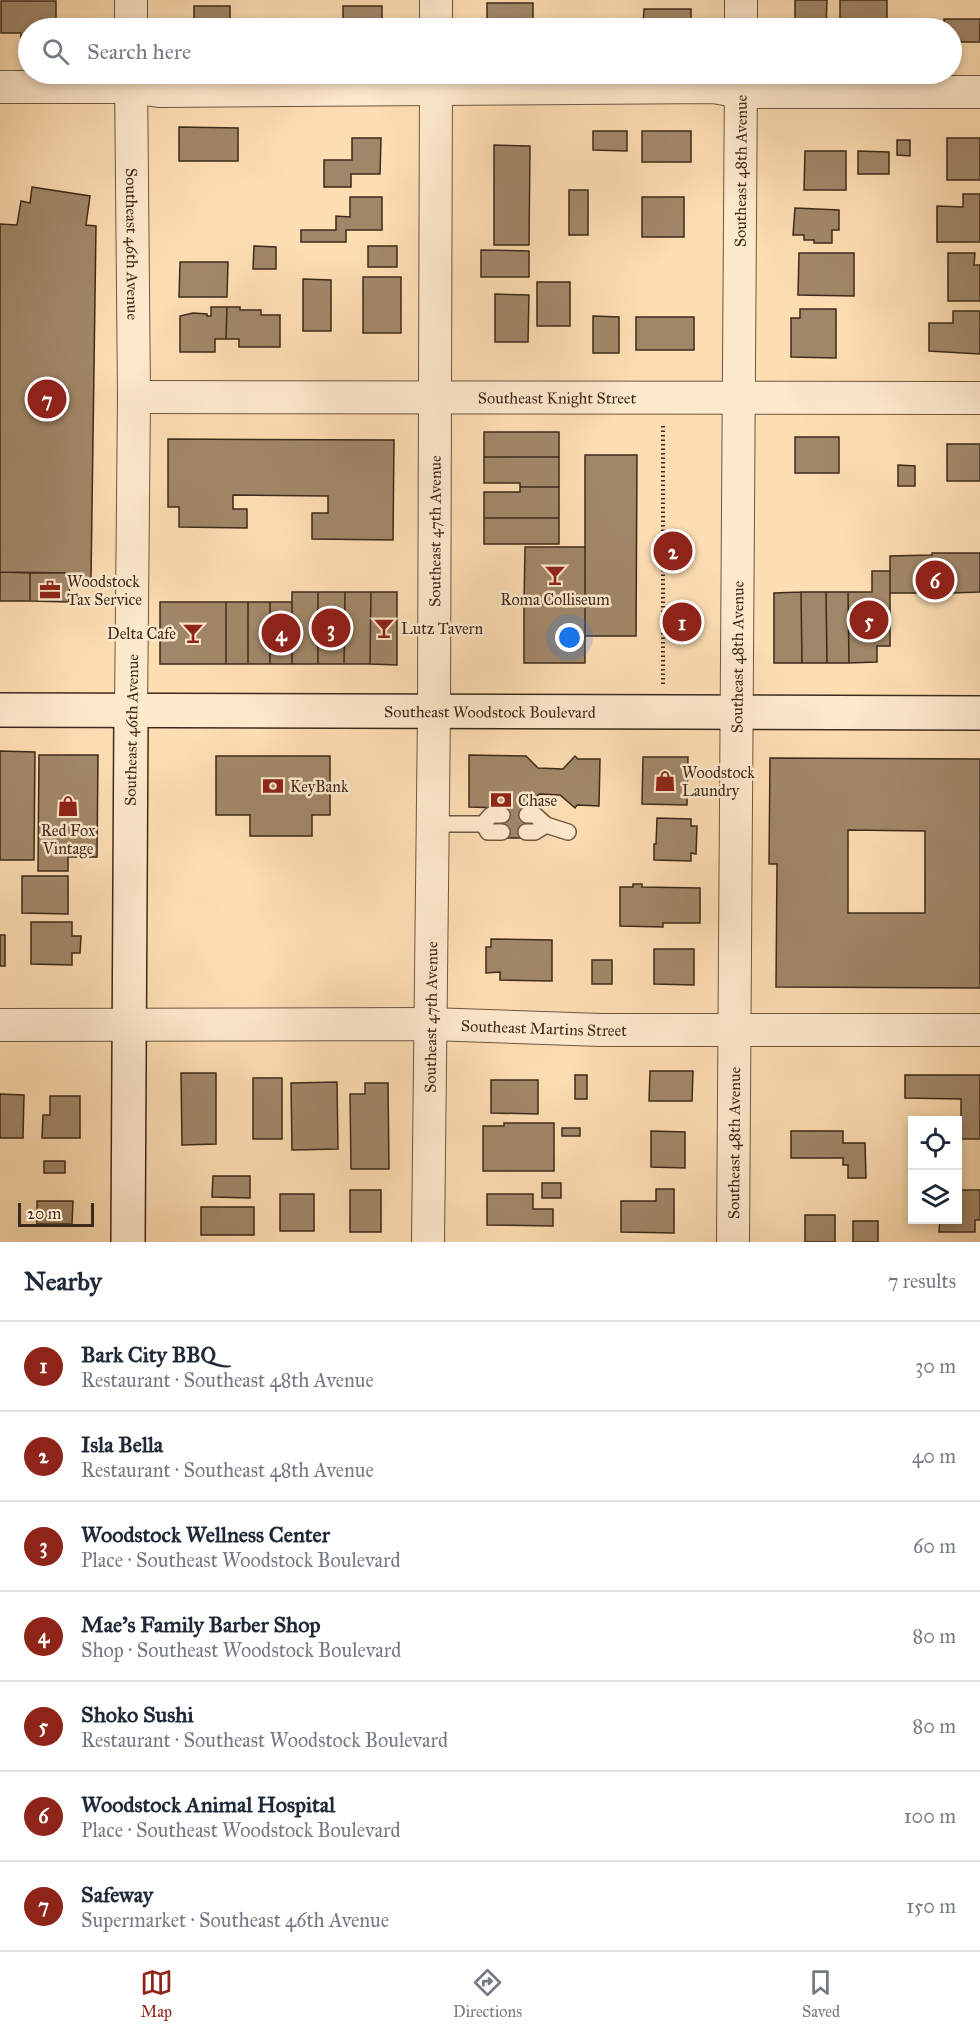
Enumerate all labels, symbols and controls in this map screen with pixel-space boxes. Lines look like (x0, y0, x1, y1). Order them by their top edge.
search box (18, 18, 962, 84)
icon: search (39, 35, 72, 68)
text: Search here (87, 38, 191, 65)
street label: Southeast 48th Avenue (731, 94, 751, 247)
street label: Southeast 46th Avenue (122, 168, 142, 320)
pin: 7 (28, 376, 66, 422)
street label: Southeast Knight Street (478, 388, 637, 409)
street label: Southeast 47th Avenue (425, 455, 445, 607)
pin: 2 (654, 528, 692, 574)
pin: 6 (916, 558, 954, 602)
bar icon: Roma Colliseum (543, 563, 567, 587)
place label: Woodstock Tax Service (67, 572, 142, 609)
office icon: Woodstock Tax Service (38, 578, 62, 602)
street label: Southeast 48th Avenue (727, 580, 748, 733)
place label: Roma Colliseum (500, 590, 610, 609)
pin: 5 (850, 598, 888, 642)
pin: 1 (662, 600, 702, 644)
pin: 3 (312, 606, 350, 650)
pin: 4 (262, 610, 300, 656)
bar icon: Lutz Tavern (372, 616, 396, 640)
place label: Lutz Tavern (401, 619, 484, 638)
bar icon: Delta Cafe (181, 621, 205, 645)
your location (555, 623, 584, 652)
place label: Delta Cafe (107, 624, 176, 643)
street label: Southeast 46th Avenue (121, 654, 142, 806)
street label: Southeast Woodstock Boulevard (384, 702, 596, 722)
place label: Woodstock Laundry (682, 763, 755, 800)
shop icon: Woodstock Laundry (653, 769, 677, 793)
bank icon: KeyBank (261, 774, 285, 798)
place label: KeyBank (290, 777, 349, 796)
bank icon: Chase (489, 788, 513, 812)
place label: Chase (518, 791, 557, 810)
shop icon: Red Fox Vintage (56, 794, 80, 818)
place label: Red Fox Vintage (41, 821, 95, 859)
street label: Southeast 47th Avenue (421, 941, 441, 1093)
street label: Southeast Martins Street (461, 1016, 627, 1040)
street label: Southeast 48th Avenue (724, 1066, 744, 1219)
map controls (908, 1116, 962, 1224)
button: locate (908, 1116, 962, 1170)
button: layers (908, 1170, 962, 1224)
scale bar (18, 1200, 94, 1228)
text: 20 m (27, 1204, 61, 1223)
text: Nearby (24, 1265, 102, 1297)
text: 7 results (888, 1269, 956, 1293)
text: Bark City BBQ (81, 1341, 216, 1368)
text: 1 (40, 1354, 47, 1378)
text: 30 m (915, 1354, 956, 1378)
text: Restaurant · Southeast 48th Avenue (81, 1368, 374, 1392)
text: Isla Bella (81, 1431, 163, 1458)
text: 2 (39, 1444, 48, 1468)
text: 40 m (912, 1444, 956, 1468)
text: Restaurant · Southeast 48th Avenue (81, 1458, 374, 1482)
text: Woodstock Wellness Center (81, 1521, 330, 1548)
text: 3 (40, 1534, 48, 1558)
text: 60 m (913, 1534, 956, 1558)
text: Place · Southeast Woodstock Boulevard (81, 1548, 400, 1572)
text: Mae's Family Barber Shop (81, 1611, 321, 1638)
text: 4 (38, 1624, 49, 1648)
text: 80 m (913, 1624, 956, 1648)
text: Shop · Southeast Woodstock Boulevard (81, 1638, 401, 1662)
text: Shoko Sushi (81, 1701, 194, 1728)
text: 5 (39, 1714, 48, 1738)
text: 80 m (913, 1714, 956, 1738)
text: Restaurant · Southeast Woodstock Boulevard (81, 1728, 448, 1752)
text: Woodstock Animal Hospital (81, 1791, 335, 1818)
text: 6 (38, 1804, 49, 1828)
text: 100 m (904, 1804, 956, 1828)
text: Place · Southeast Woodstock Boulevard (81, 1818, 400, 1842)
text: Safeway (81, 1881, 153, 1908)
text: 7 (38, 1894, 49, 1918)
text: 150 m (906, 1894, 956, 1918)
text: Supermarket · Southeast 46th Avenue (81, 1908, 389, 1932)
tab: Map (140, 1966, 173, 2021)
tab: Directions (453, 1966, 522, 2021)
tab: Saved (802, 1966, 840, 2021)

